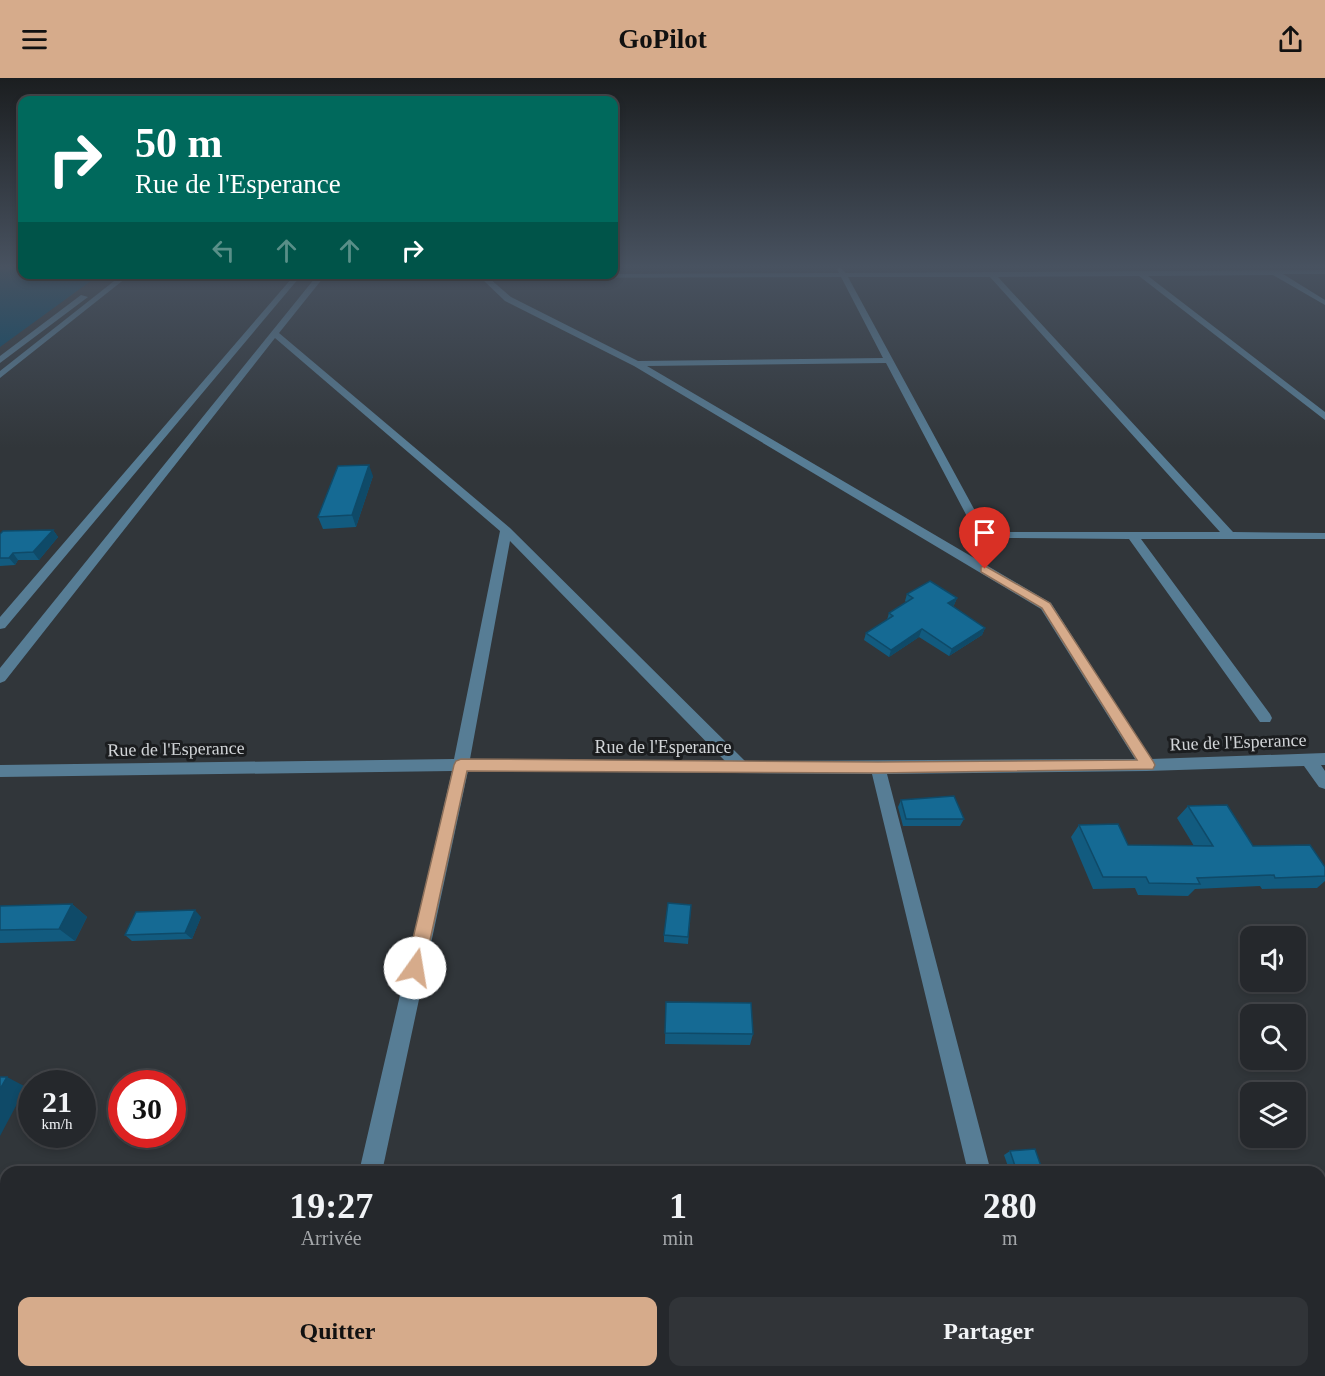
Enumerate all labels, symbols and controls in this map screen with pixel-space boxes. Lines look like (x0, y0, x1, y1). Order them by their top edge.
icon: menu (18, 23, 51, 56)
icon: share (1274, 23, 1307, 56)
text: GoPilot (618, 24, 707, 54)
icon: right (36, 120, 114, 198)
text: 50 m (135, 120, 223, 166)
text: Rue de l'Esperance (135, 169, 341, 199)
icon: left (207, 234, 240, 267)
icon: ahead (270, 234, 303, 267)
icon: ahead (333, 234, 366, 267)
icon: right (396, 234, 429, 267)
pin (959, 507, 1010, 569)
icon: arrive (968, 516, 1001, 549)
street label: Rue de l'Esperance (1169, 730, 1307, 754)
street label: Rue de l'Esperance (594, 737, 732, 757)
street label: Rue de l'Esperance (107, 738, 245, 760)
map controls (1240, 926, 1306, 1148)
button: sound (1240, 926, 1306, 992)
position arrow (383, 936, 447, 1000)
button: search (1240, 1004, 1306, 1070)
speed limit sign: 30 (108, 1070, 186, 1148)
button: layers (1240, 1082, 1306, 1148)
text: 21 (42, 1085, 72, 1118)
text: km/h (42, 1116, 72, 1132)
text: 19:27 (289, 1186, 373, 1226)
text: 1 (669, 1186, 687, 1226)
text: 280 (983, 1186, 1037, 1226)
text: Arrivée (301, 1227, 362, 1249)
text: min (662, 1227, 694, 1249)
text: m (1002, 1227, 1018, 1249)
button: Quitter (18, 1297, 657, 1366)
button: Partager (669, 1297, 1308, 1366)

